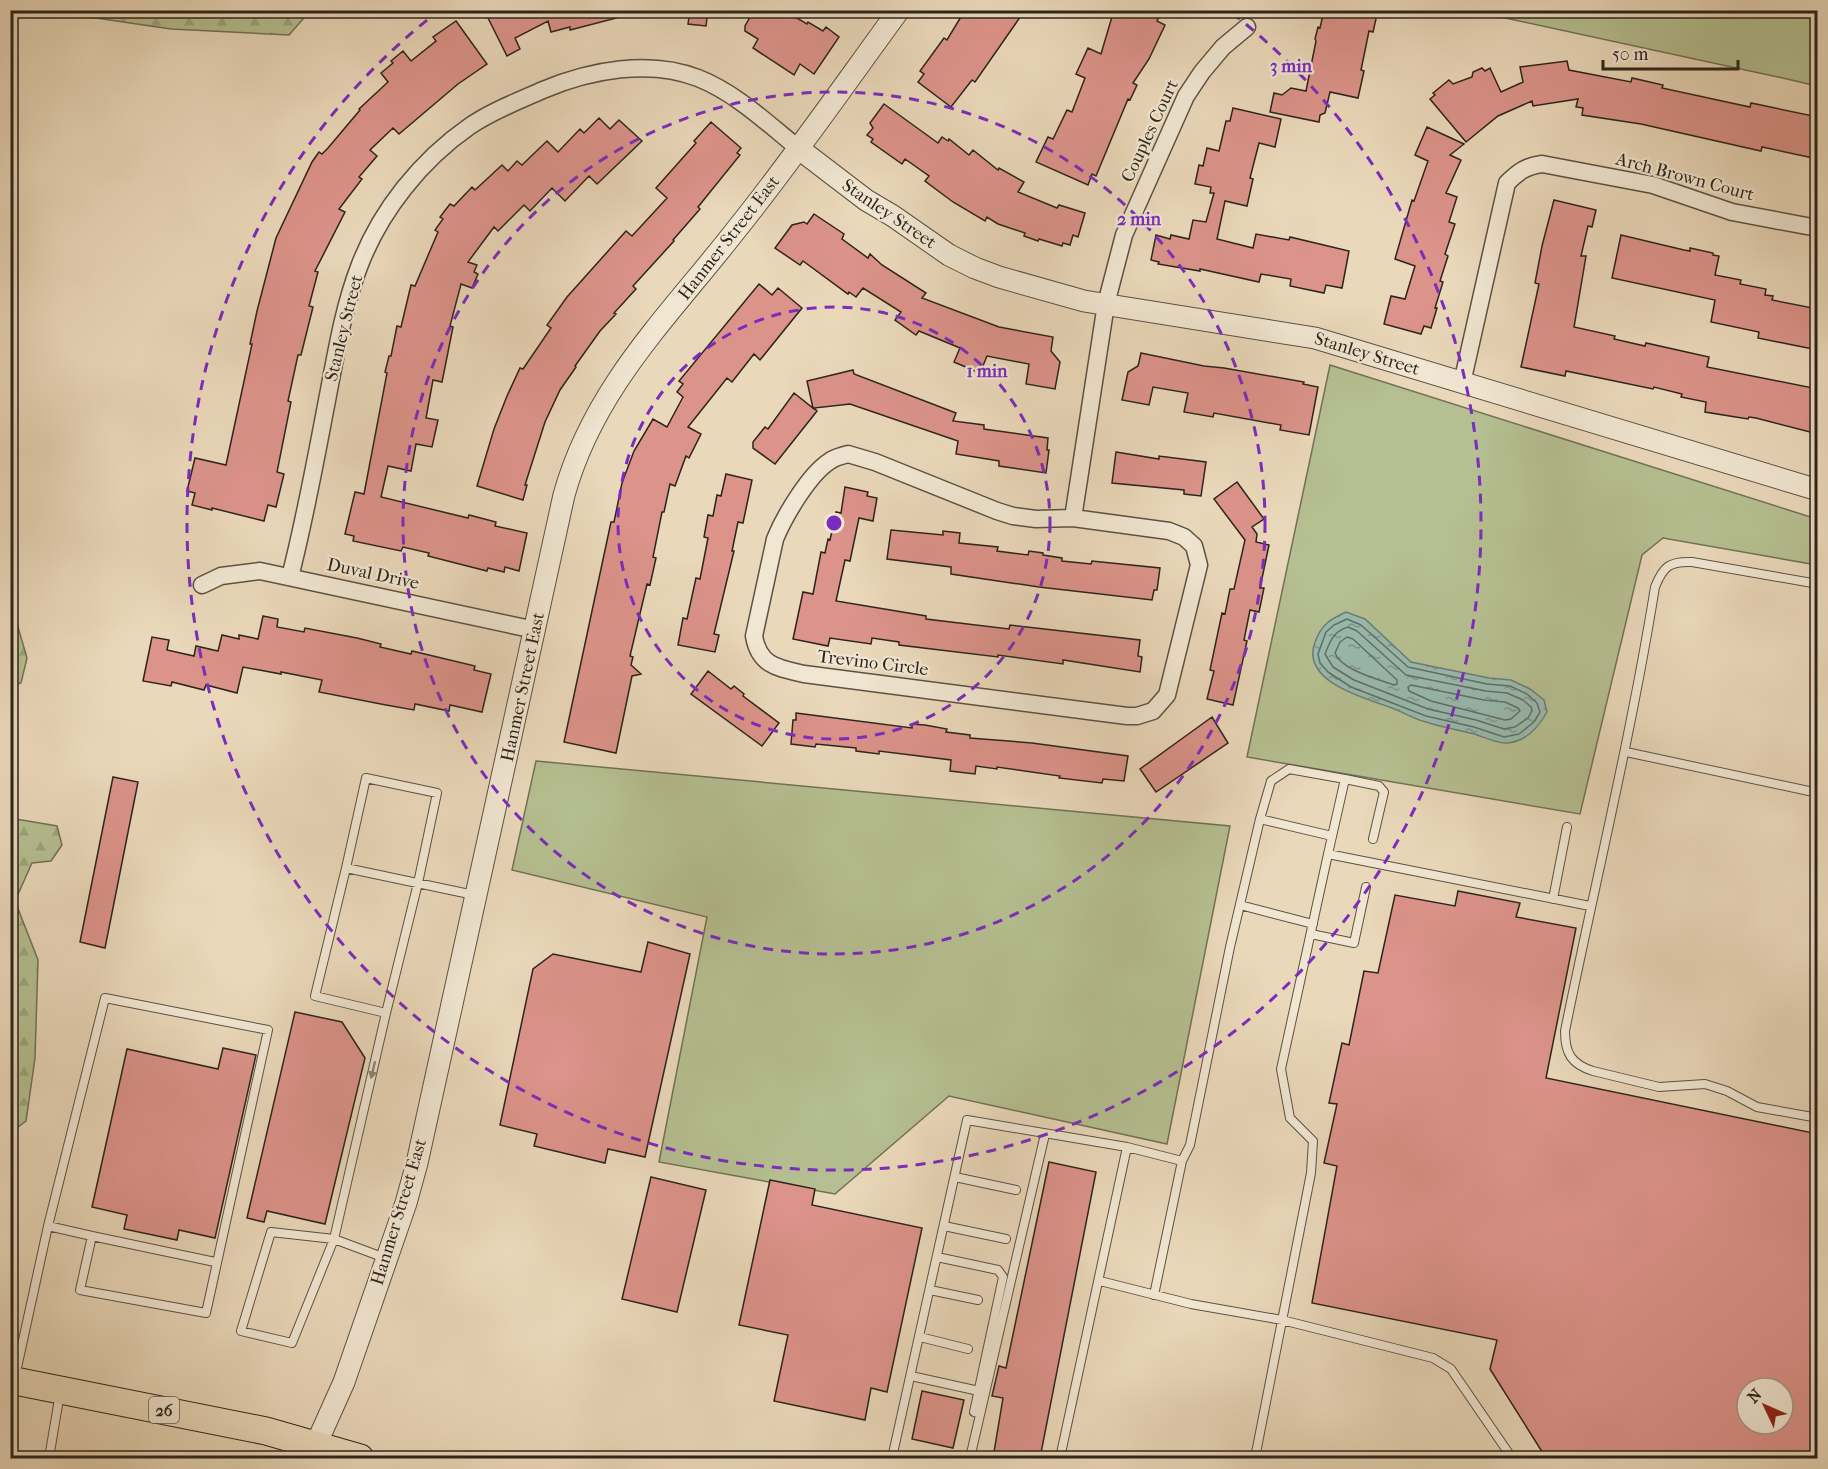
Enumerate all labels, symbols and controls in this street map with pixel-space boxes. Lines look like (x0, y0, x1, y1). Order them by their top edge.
scale bar (1603, 33, 1738, 71)
text: 50 m (1612, 44, 1649, 65)
text: 3 min (1270, 56, 1313, 77)
street label: Couples Court (1117, 76, 1183, 186)
street label: Arch Brown Court (1613, 148, 1757, 206)
street label: Hanmer Street East (674, 171, 784, 304)
street label: Stanley Street (838, 175, 940, 253)
text: 2 min (1117, 209, 1161, 230)
street label: Stanley Street (321, 272, 368, 383)
street label: Stanley Street (1312, 328, 1423, 380)
text: 1 min (966, 361, 1008, 382)
centre of rings (824, 513, 844, 533)
street label: Duval Drive (325, 554, 421, 594)
street label: Hanmer Street East (497, 610, 549, 764)
street label: Trevino Circle (816, 646, 930, 680)
one-way arrow (367, 1061, 377, 1079)
street label: Hanmer Street East (367, 1136, 431, 1288)
north arrow (1735, 1376, 1795, 1436)
text: N (1744, 1384, 1766, 1407)
road number: 26 (149, 1397, 179, 1423)

